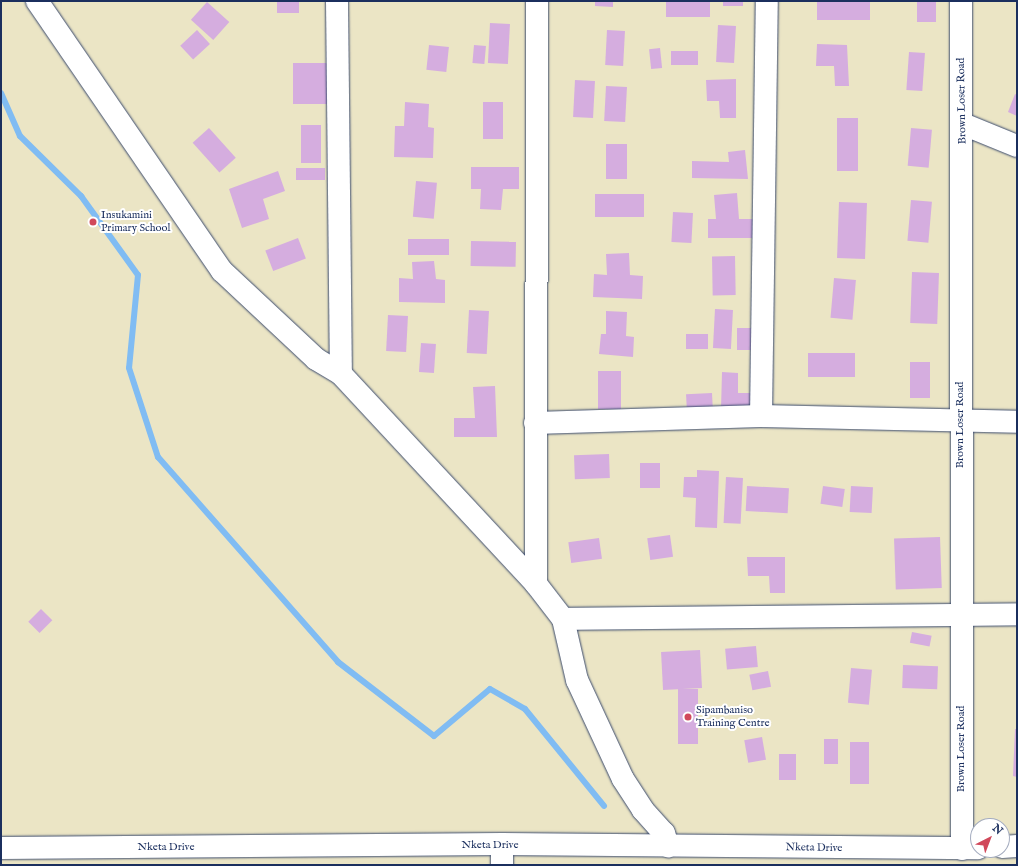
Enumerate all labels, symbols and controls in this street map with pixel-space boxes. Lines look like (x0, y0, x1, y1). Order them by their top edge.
street label: Brown Loser Road (955, 58, 969, 144)
place label: Insukamini Primary School (101, 209, 170, 235)
marker: Insukamini Primary School (88, 217, 98, 227)
street label: Brown Loser Road (953, 382, 967, 468)
place label: Sipambaniso Training Centre (696, 704, 770, 730)
street label: Brown Loser Road (954, 706, 968, 792)
marker: Sipambaniso Training Centre (683, 712, 693, 722)
north arrow (970, 818, 1010, 858)
text: N (989, 821, 1006, 838)
street label: Nketa Drive (462, 838, 518, 852)
street label: Nketa Drive (138, 840, 194, 854)
street label: Nketa Drive (785, 841, 843, 855)

